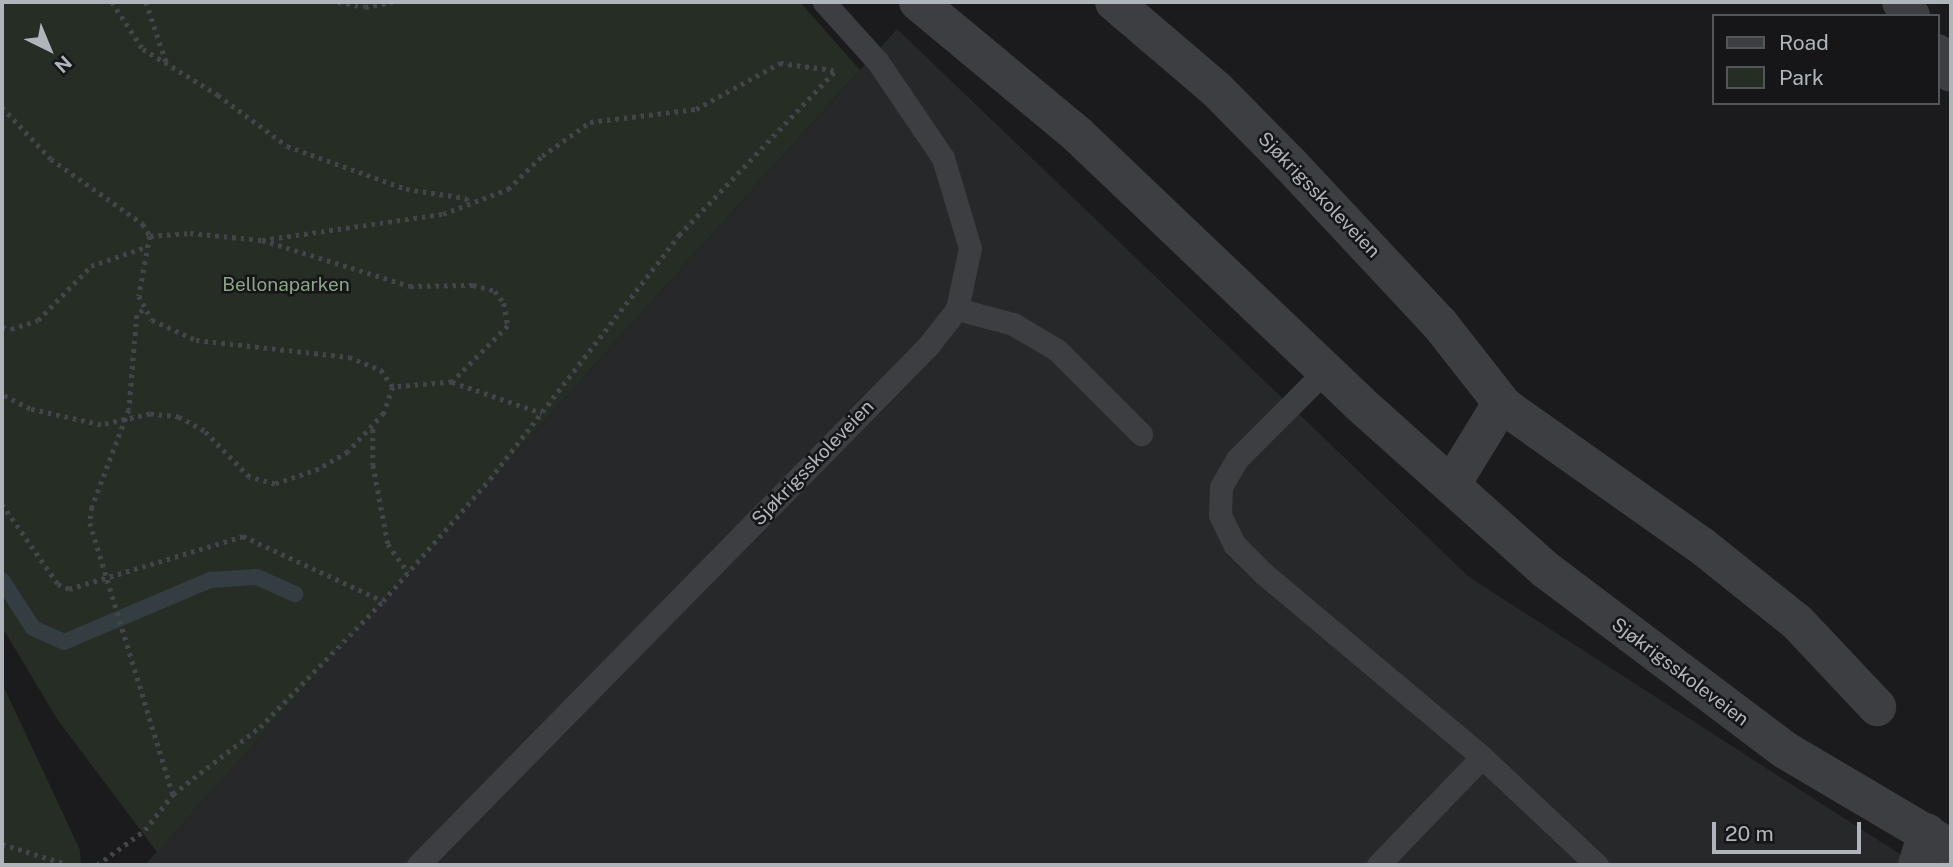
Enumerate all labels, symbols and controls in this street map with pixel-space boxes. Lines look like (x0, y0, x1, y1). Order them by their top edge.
north arrow (14, 14, 84, 84)
legend (1712, 14, 1939, 105)
text: Road (1779, 30, 1829, 55)
text: N (50, 51, 76, 77)
text: Park (1779, 65, 1824, 90)
street label: Sjøkrigsskoleveien (1253, 127, 1385, 263)
park label: Bellonaparken (222, 274, 350, 296)
street label: Sjøkrigsskoleveien (747, 395, 879, 531)
street label: Sjøkrigsskoleveien (1607, 613, 1753, 731)
scale bar (1715, 808, 1864, 852)
text: 20 m (1725, 821, 1774, 846)

